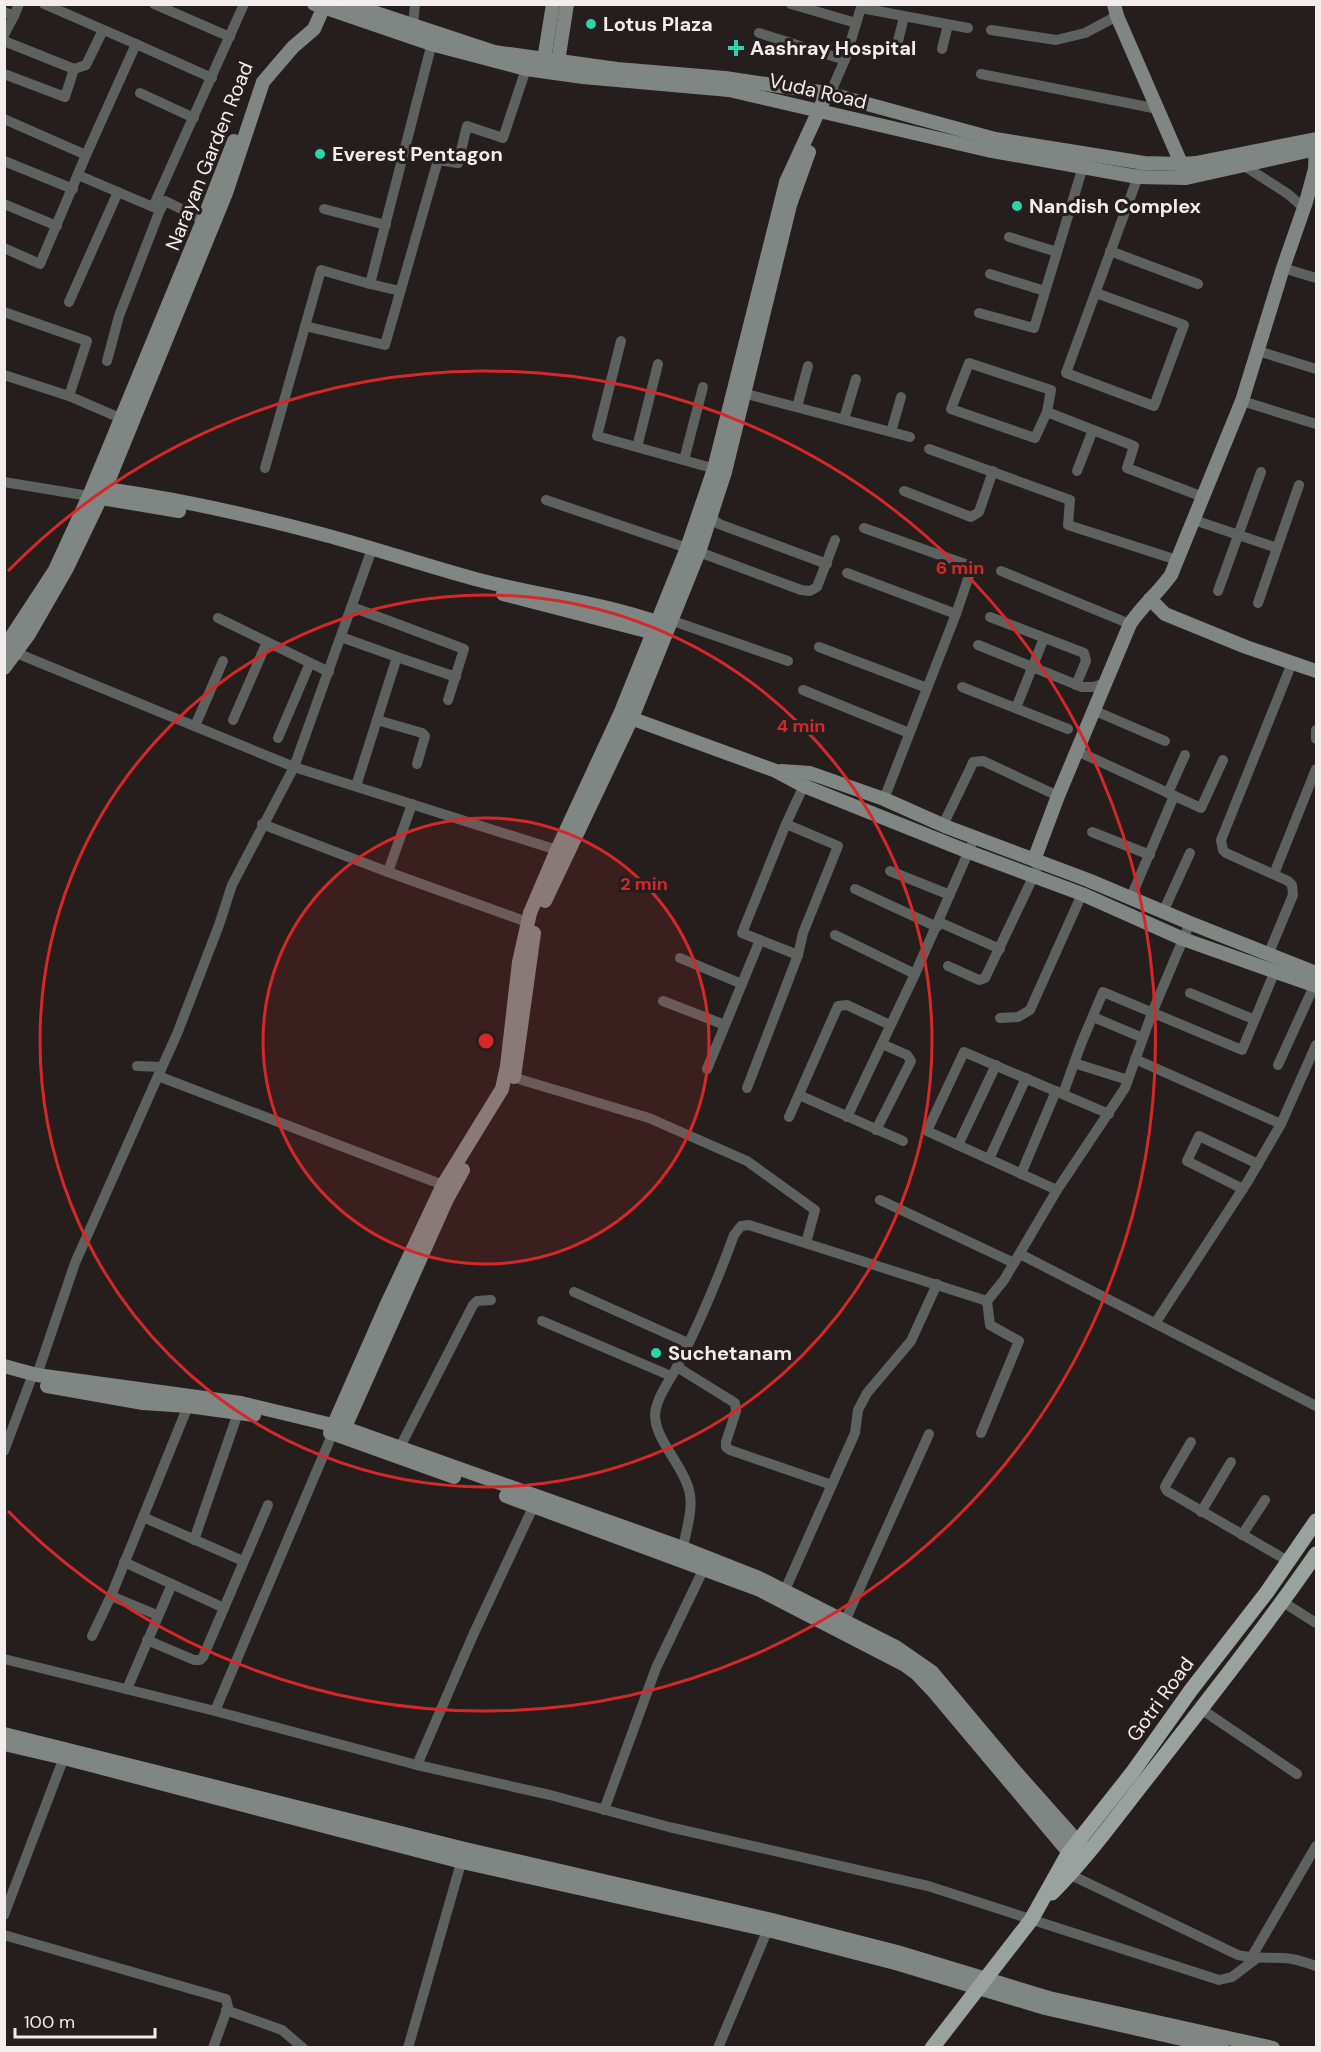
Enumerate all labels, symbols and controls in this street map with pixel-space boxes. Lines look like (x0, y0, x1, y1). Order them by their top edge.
place label: Lotus Plaza (603, 11, 713, 37)
marker: Lotus Plaza (584, 17, 598, 31)
place label: Aashray Hospital (750, 35, 916, 61)
marker: Aashray Hospital (727, 39, 745, 57)
street label: Narayan Garden Road (159, 58, 259, 254)
street label: Vuda Road (766, 67, 870, 115)
place label: Everest Pentagon (332, 141, 503, 167)
marker: Everest Pentagon (313, 147, 327, 161)
place label: Nandish Complex (1029, 193, 1201, 219)
marker: Nandish Complex (1010, 199, 1024, 213)
text: 6 min (936, 556, 984, 580)
text: 4 min (777, 714, 825, 738)
text: 2 min (620, 872, 668, 896)
centre of rings (476, 1031, 496, 1051)
place label: Suchetanam (668, 1340, 792, 1366)
marker: Suchetanam (649, 1346, 663, 1360)
street label: Gotri Road (1121, 1651, 1199, 1747)
scale bar (15, 2001, 154, 2039)
text: 100 m (24, 2010, 75, 2034)

